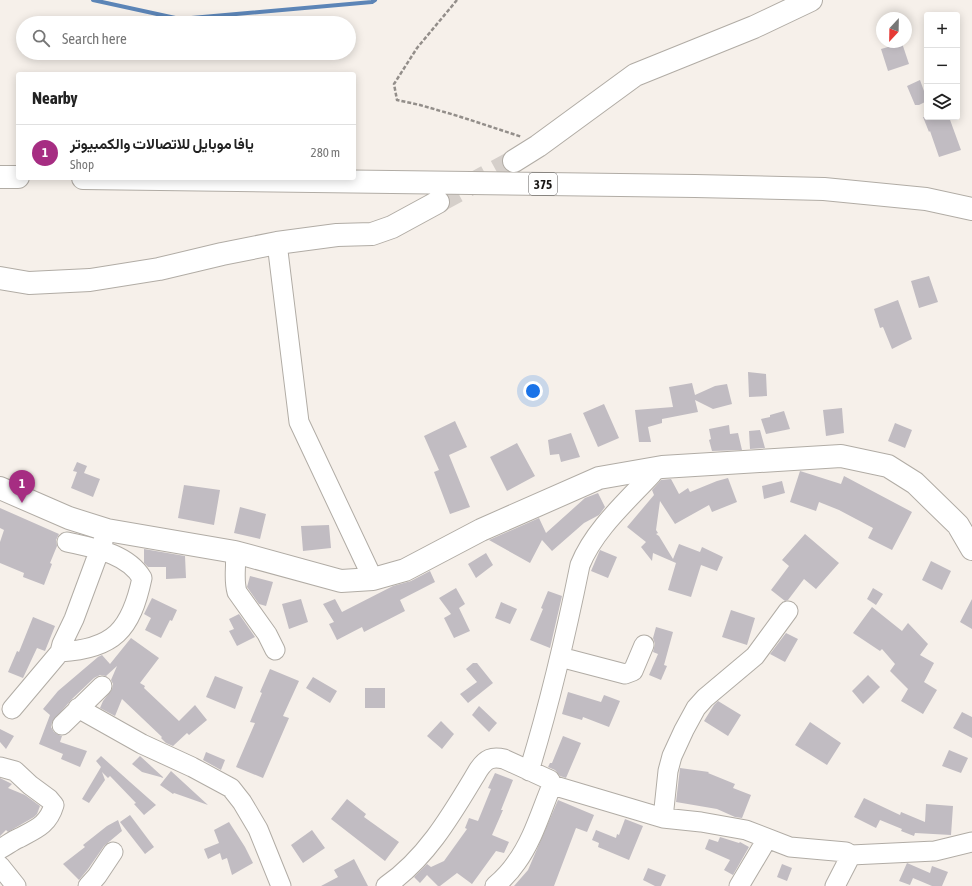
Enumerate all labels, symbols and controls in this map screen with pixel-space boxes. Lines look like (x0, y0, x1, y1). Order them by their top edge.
north arrow (876, 12, 912, 48)
map controls (924, 12, 960, 120)
button: + (924, 12, 960, 48)
search box (16, 16, 356, 60)
icon: search (30, 27, 52, 49)
text: Search here (62, 30, 127, 47)
button: − (924, 48, 960, 84)
button: layers (924, 84, 960, 120)
text: Nearby (32, 88, 78, 108)
text: يافا موبايل للاتصالات والكمبيوتر (70, 135, 254, 152)
text: 1 (42, 145, 48, 160)
text: 280 m (311, 145, 340, 160)
text: Shop (70, 157, 94, 172)
road number: 375 (529, 173, 557, 195)
your location (523, 381, 543, 401)
pin: 1 (9, 470, 35, 503)

